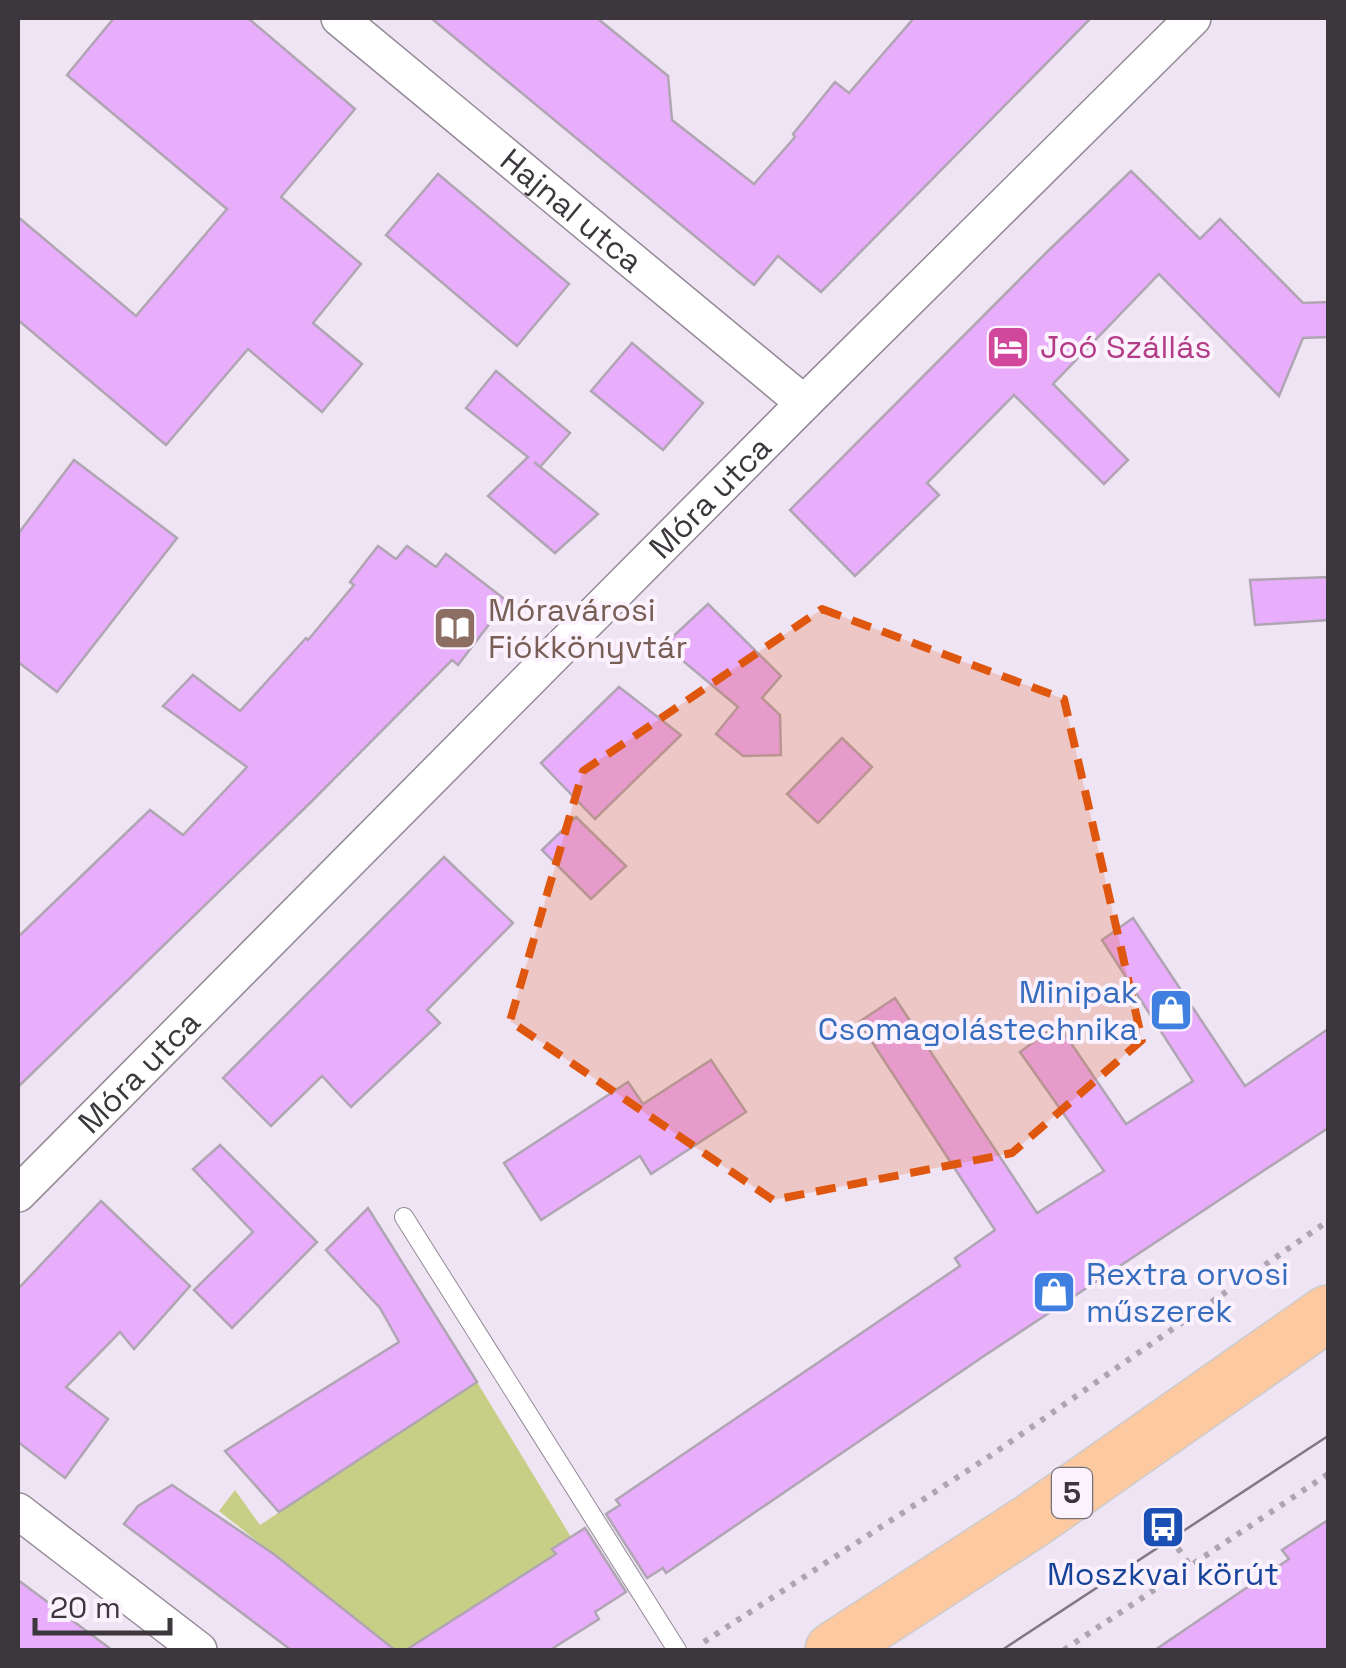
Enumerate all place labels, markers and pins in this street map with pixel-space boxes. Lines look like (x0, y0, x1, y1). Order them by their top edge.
hotel icon: Joó Szállás (985, 324, 1031, 370)
place label: Joó Szállás (1040, 327, 1211, 367)
place label: Móravárosi Fiókkönyvtár (488, 590, 688, 667)
library icon: Móravárosi Fiókkönyvtár (432, 605, 478, 651)
place label: Minipak Csomagolástechnika (818, 972, 1138, 1049)
shop icon: Minipak Csomagolástechnika (1148, 987, 1194, 1033)
place label: Rextra orvosi műszerek (1086, 1254, 1289, 1331)
shop icon: Rextra orvosi műszerek (1031, 1269, 1077, 1315)
bus stop icon: Moszkvai körút (1140, 1504, 1186, 1550)
place label: Moszkvai körút (1047, 1554, 1279, 1594)

